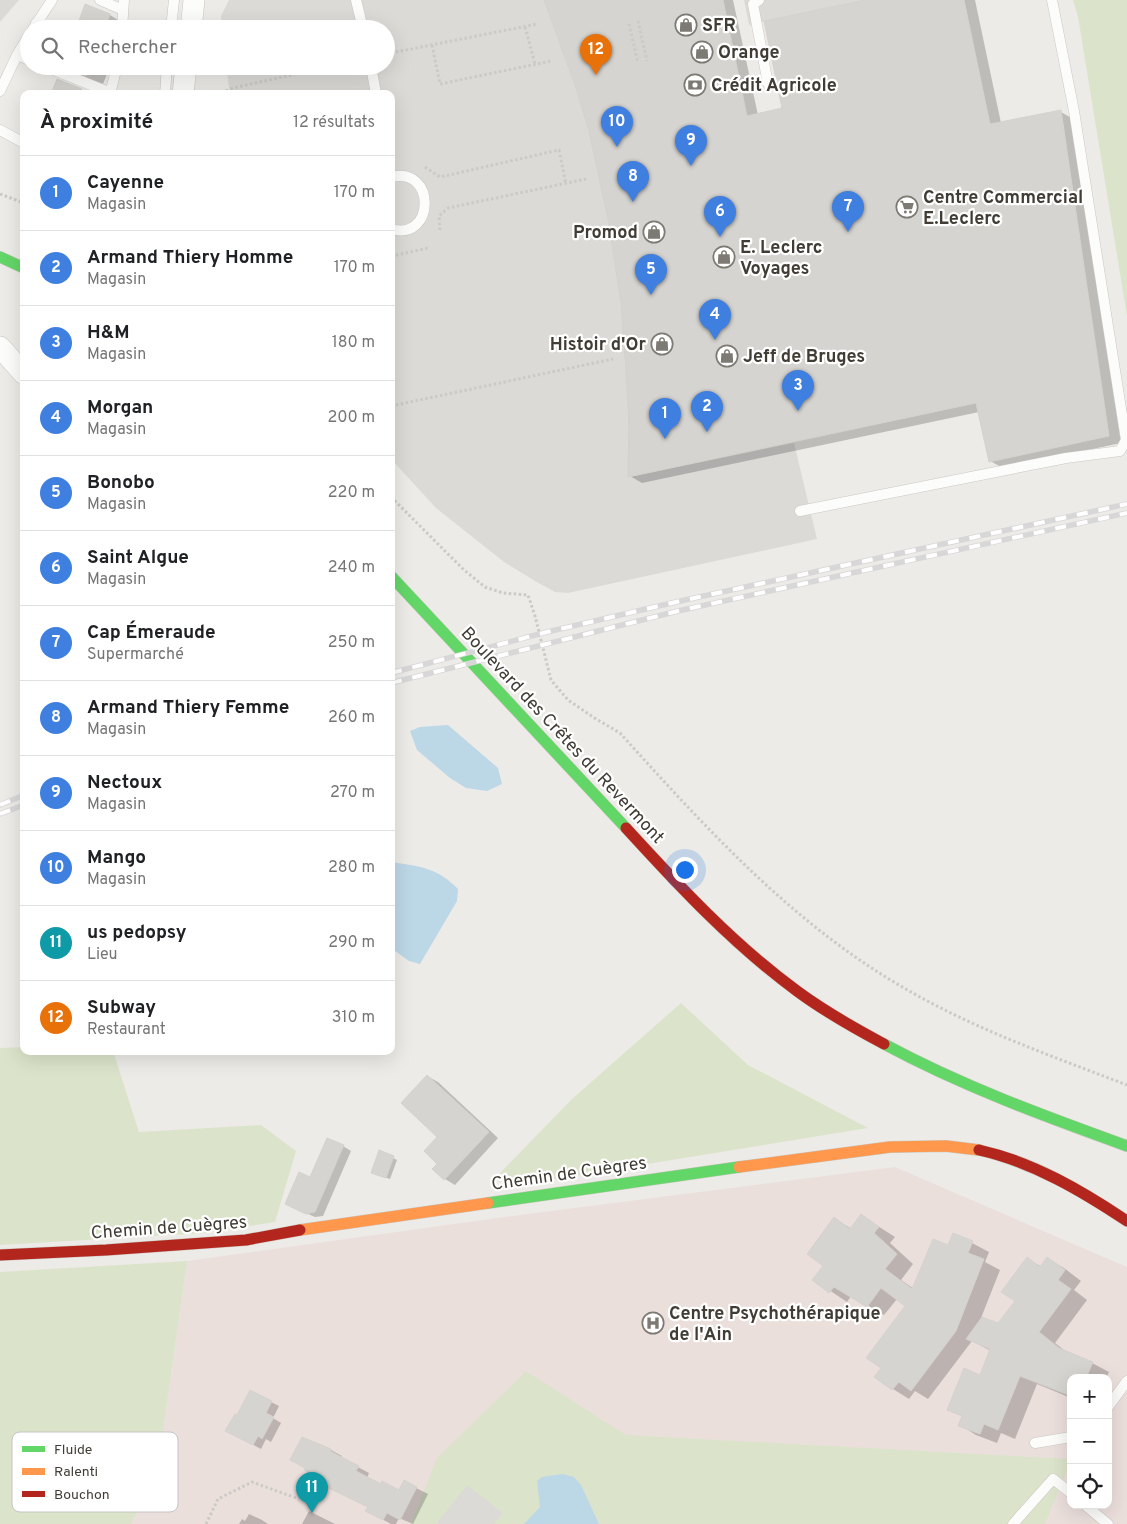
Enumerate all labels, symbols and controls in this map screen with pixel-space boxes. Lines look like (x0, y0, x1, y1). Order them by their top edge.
shop icon: SFR (674, 13, 698, 37)
place label: SFR (702, 15, 736, 38)
search box (20, 20, 395, 75)
icon: search (38, 34, 66, 62)
pin: 12 (580, 34, 612, 75)
text: Rechercher (78, 36, 177, 60)
shop icon: Orange (690, 40, 714, 64)
place label: Orange (718, 42, 779, 65)
bank icon: Crédit Agricole (683, 73, 707, 97)
place label: Crédit Agricole (711, 75, 837, 98)
pin: 10 (601, 106, 633, 147)
text: À proximité (40, 109, 153, 136)
text: 12 résultats (293, 113, 375, 133)
pin: 9 (675, 125, 707, 166)
pin: 8 (617, 161, 649, 202)
text: Cayenne (87, 171, 164, 195)
text: 1 (53, 183, 59, 203)
text: 170 m (334, 183, 375, 203)
place label: Centre Commercial E.Leclerc (923, 187, 1083, 231)
pin: 7 (832, 191, 864, 232)
text: Magasin (87, 195, 146, 215)
supermarket icon: Centre Commercial E.Leclerc (895, 195, 919, 219)
pin: 6 (704, 196, 736, 237)
shop icon: Promod (642, 220, 666, 244)
place label: Promod (573, 222, 638, 245)
place label: E. Leclerc Voyages (740, 237, 823, 281)
shop icon: E. Leclerc Voyages (712, 245, 736, 269)
text: Armand Thiery Homme (87, 246, 293, 270)
pin: 5 (635, 254, 667, 295)
text: 2 (51, 258, 61, 278)
text: 170 m (334, 258, 375, 278)
text: Magasin (87, 270, 146, 290)
pin: 4 (699, 299, 731, 340)
text: H&M (87, 321, 130, 345)
shop icon: Histoir d'Or (650, 332, 674, 356)
text: 3 (51, 333, 61, 353)
text: 180 m (332, 333, 375, 353)
place label: Histoir d'Or (550, 334, 646, 357)
shop icon: Jeff de Bruges (715, 344, 739, 368)
text: Magasin (87, 345, 146, 365)
place label: Jeff de Bruges (743, 346, 865, 369)
pin: 3 (782, 370, 814, 411)
pin: 2 (691, 391, 723, 432)
text: Morgan (87, 396, 153, 420)
pin: 1 (649, 398, 681, 439)
text: 4 (51, 408, 61, 428)
text: 200 m (327, 408, 375, 428)
text: Magasin (87, 420, 146, 440)
text: Bonobo (87, 471, 155, 495)
text: 5 (51, 483, 61, 503)
text: 220 m (328, 483, 375, 503)
text: Magasin (87, 495, 146, 515)
text: Saint Algue (87, 546, 189, 570)
text: 6 (51, 558, 61, 578)
text: 240 m (328, 558, 375, 578)
text: Magasin (87, 570, 146, 590)
text: Cap Émeraude (87, 621, 216, 645)
street label: Boulevard des Crêtes du Revermont (455, 623, 669, 849)
text: 7 (52, 633, 60, 653)
text: 250 m (328, 633, 375, 653)
text: Supermarché (87, 645, 184, 665)
text: Armand Thiery Femme (87, 696, 289, 720)
text: 8 (51, 708, 61, 728)
text: 260 m (328, 708, 375, 728)
text: Magasin (87, 720, 146, 740)
text: Nectoux (87, 771, 162, 795)
text: 9 (51, 783, 61, 803)
text: 270 m (330, 783, 375, 803)
text: Magasin (87, 795, 146, 815)
text: Mango (87, 846, 146, 870)
your location (672, 857, 698, 883)
text: 10 (48, 858, 64, 878)
text: 280 m (328, 858, 375, 878)
text: Magasin (87, 870, 146, 890)
text: us pedopsy (87, 921, 186, 945)
text: 11 (50, 933, 62, 953)
text: 290 m (328, 933, 375, 953)
text: Lieu (87, 945, 118, 965)
text: Subway (87, 996, 156, 1020)
text: 12 (48, 1008, 64, 1028)
text: 310 m (332, 1008, 375, 1028)
text: Restaurant (87, 1020, 166, 1040)
street label: Chemin de Cuègres (490, 1152, 648, 1197)
street label: Chemin de Cuègres (90, 1212, 248, 1245)
place label: Centre Psychothérapique de l'Ain (669, 1303, 880, 1347)
hospital icon: Centre Psychothérapique de l'Ain (641, 1311, 665, 1335)
map controls (1067, 1374, 1112, 1509)
button: + (1067, 1374, 1112, 1419)
button: − (1067, 1419, 1112, 1464)
legend (12, 1432, 178, 1512)
text: Fluide (54, 1442, 92, 1459)
text: Ralenti (54, 1464, 98, 1481)
button: locate (1067, 1464, 1112, 1509)
pin: 11 (296, 1472, 328, 1513)
text: Bouchon (54, 1487, 110, 1504)

